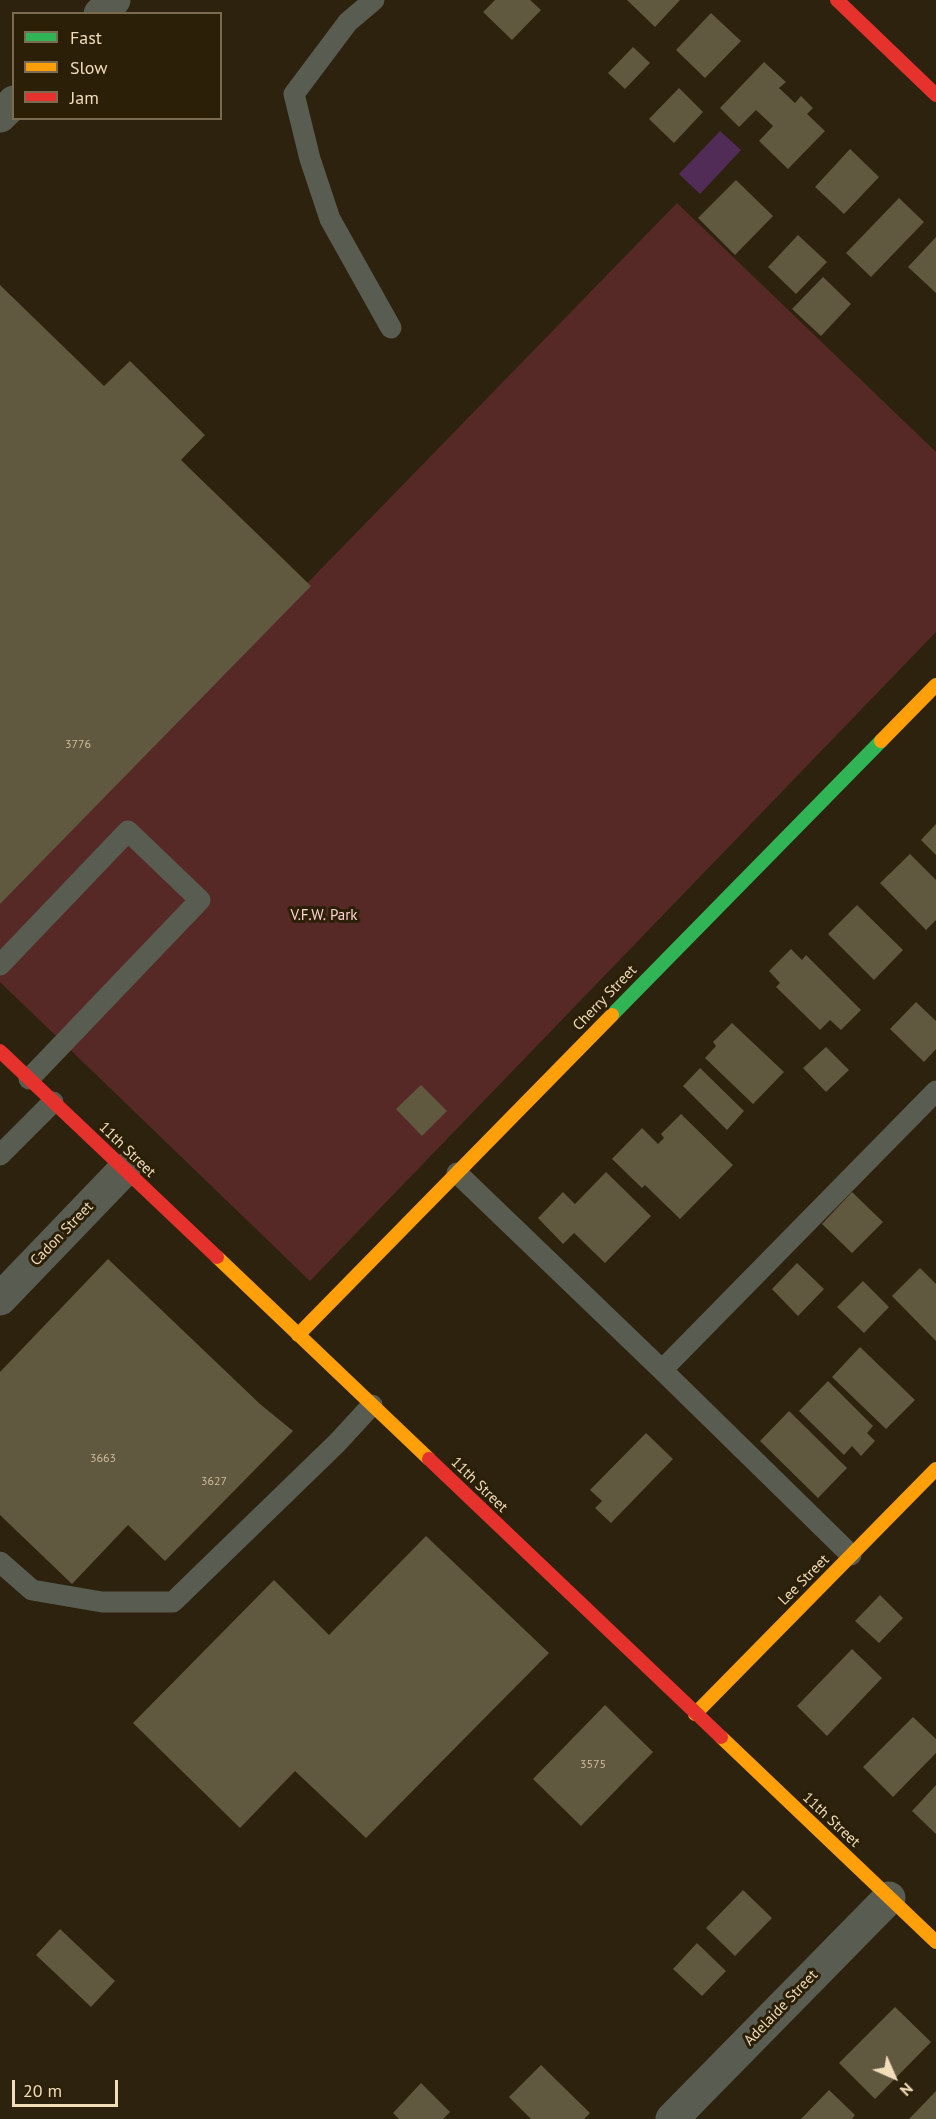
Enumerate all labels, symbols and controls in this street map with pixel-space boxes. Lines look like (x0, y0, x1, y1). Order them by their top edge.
legend (12, 12, 222, 120)
text: Fast (70, 26, 102, 49)
text: Slow (70, 56, 108, 79)
text: Jam (70, 86, 99, 109)
house number: 3776 (65, 738, 91, 752)
park label: V.F.W. Park (291, 907, 357, 925)
street label: Cherry Street (569, 962, 641, 1034)
street label: 11th Street (95, 1119, 159, 1181)
street label: Cadon Street (27, 1198, 97, 1270)
house number: 3663 (90, 1452, 116, 1466)
street label: 11th Street (447, 1454, 511, 1516)
house number: 3627 (201, 1475, 227, 1489)
street label: Lee Street (775, 1551, 833, 1609)
house number: 3575 (580, 1758, 606, 1772)
street label: 11th Street (799, 1789, 863, 1851)
street label: Adelaide Street (740, 1966, 822, 2050)
north arrow (864, 2047, 924, 2107)
scale bar (15, 2068, 122, 2106)
text: 20 m (23, 2079, 62, 2102)
text: N (896, 2079, 918, 2101)

